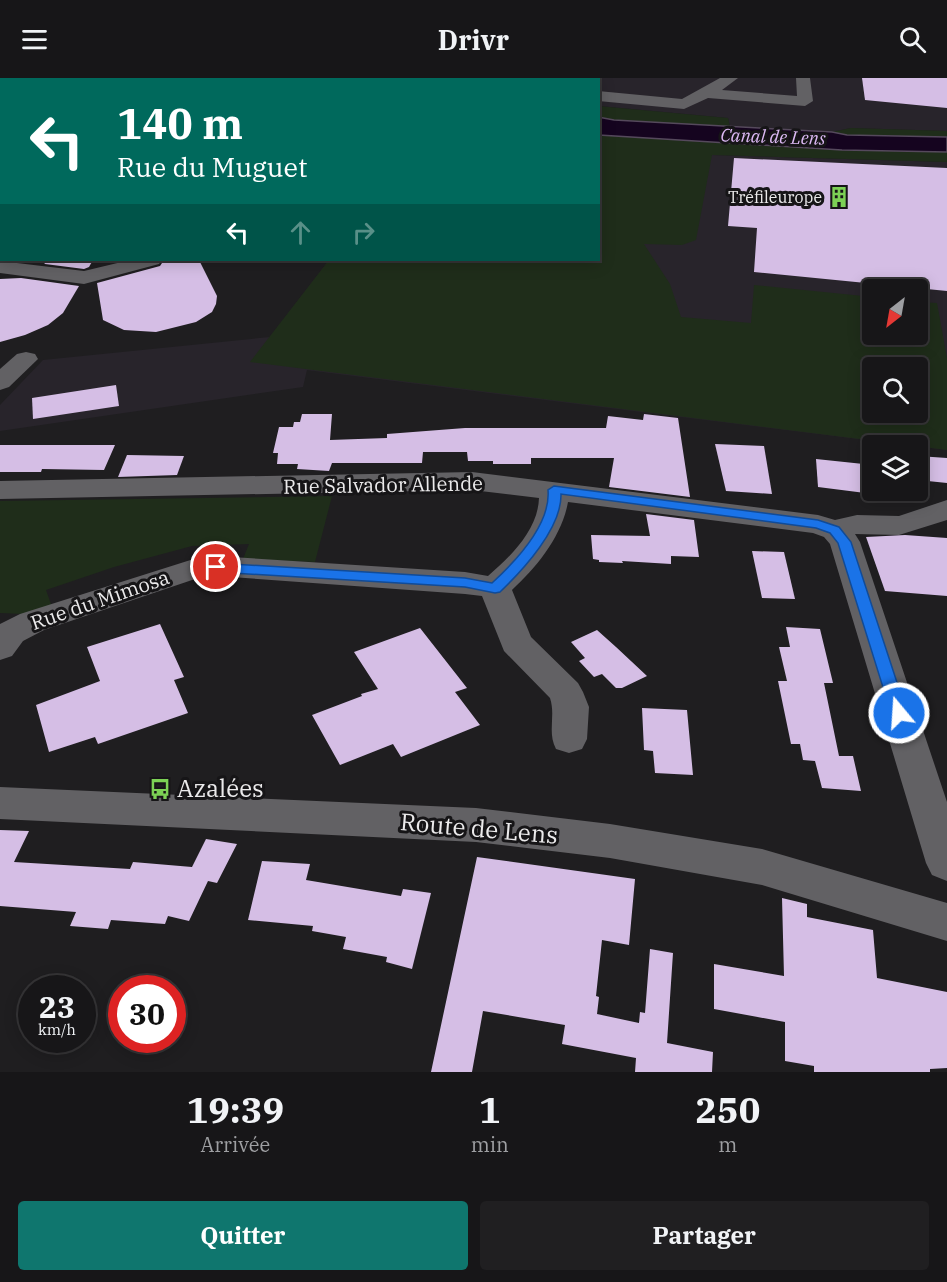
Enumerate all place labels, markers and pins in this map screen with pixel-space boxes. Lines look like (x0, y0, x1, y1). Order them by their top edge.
building icon: Tréfileurope (827, 185, 851, 209)
place label: Tréfileurope (728, 187, 822, 207)
pin (190, 541, 241, 592)
place label: Azalées (177, 772, 264, 804)
bus stop icon: Azalées (148, 777, 172, 801)

